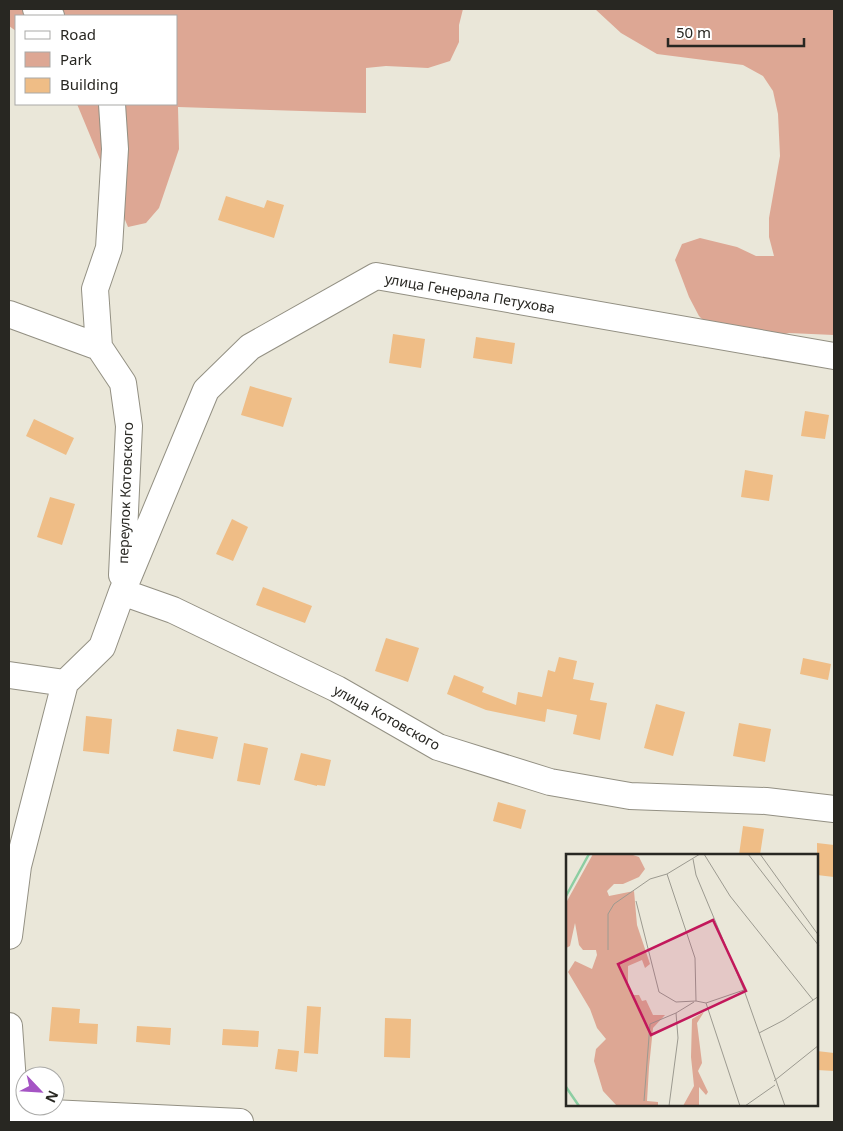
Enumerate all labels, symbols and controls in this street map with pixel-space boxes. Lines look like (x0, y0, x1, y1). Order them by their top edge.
legend (15, 15, 178, 105)
scale bar (668, 15, 804, 47)
text: 50 m (676, 22, 711, 42)
text: Road (60, 24, 96, 44)
text: Park (60, 49, 92, 69)
text: Building (60, 74, 118, 94)
street label: улица Генерала Петухова (384, 269, 556, 317)
street label: переулок Котовского (113, 422, 137, 564)
street label: улица Котовского (330, 680, 444, 754)
inset map (566, 854, 818, 1106)
north arrow (15, 1066, 65, 1116)
text: N (41, 1088, 63, 1106)

